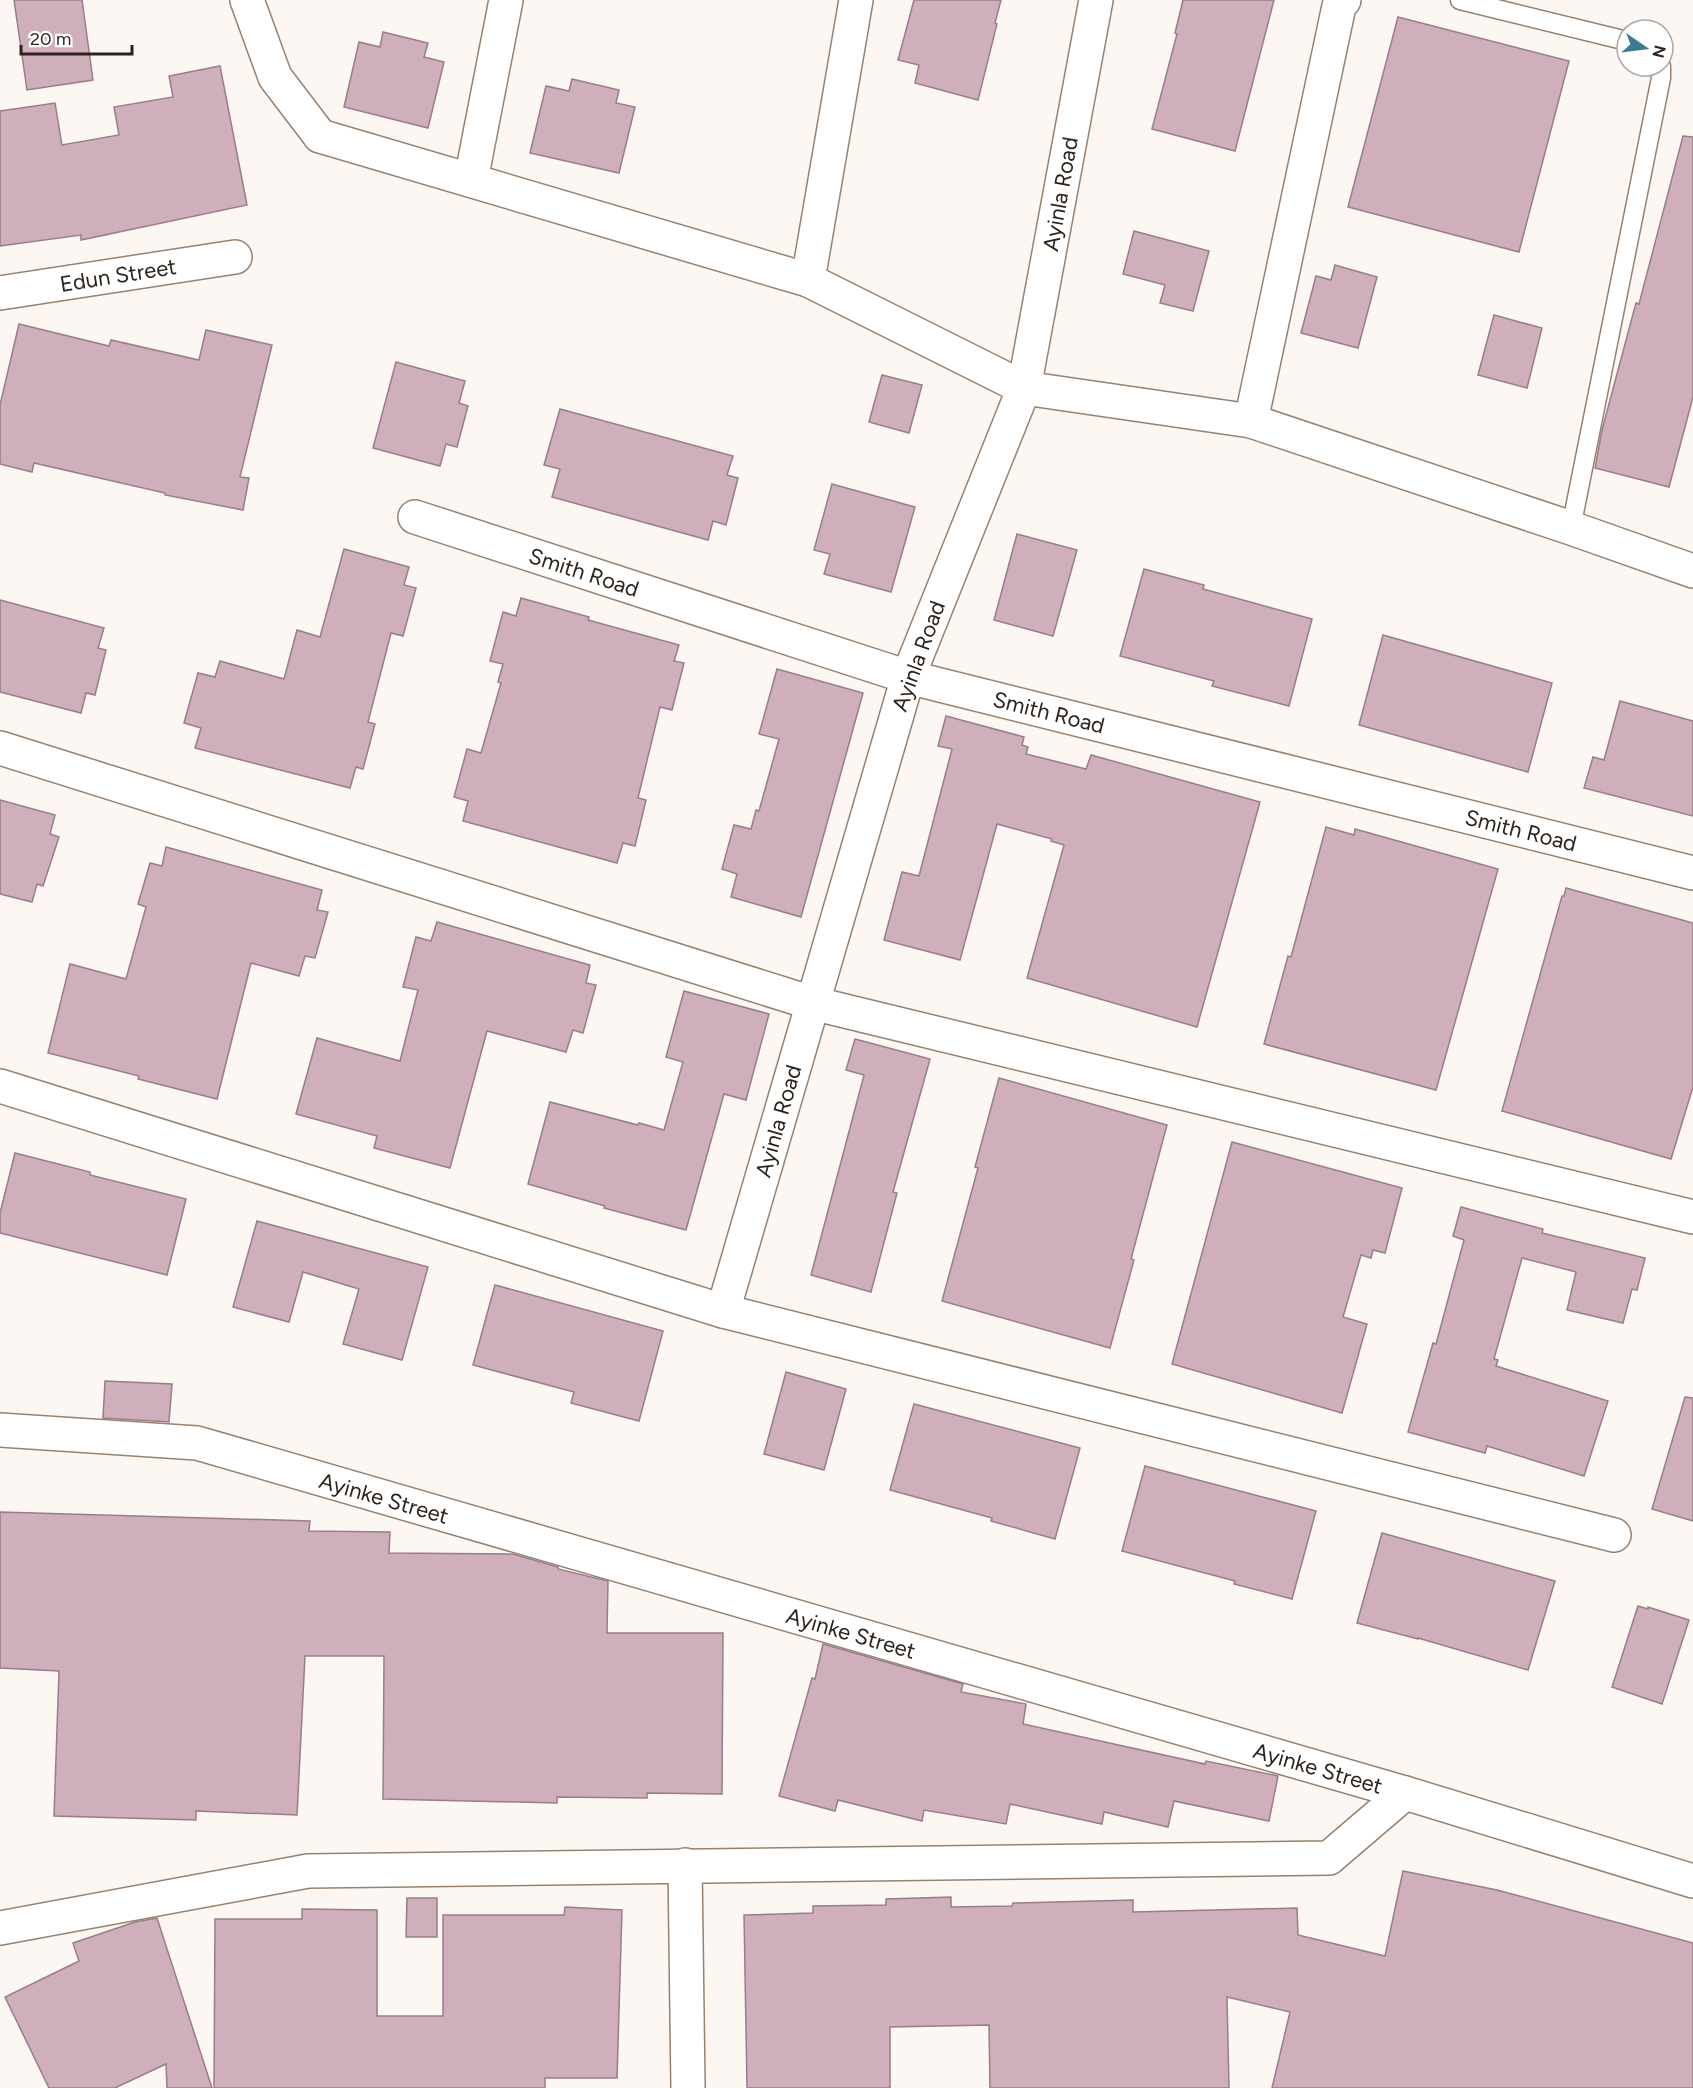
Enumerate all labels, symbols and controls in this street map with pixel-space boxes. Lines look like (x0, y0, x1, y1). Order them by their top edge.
scale bar (21, 18, 132, 56)
north arrow (1615, 18, 1675, 78)
text: 20 m (30, 28, 71, 50)
text: N (1648, 43, 1670, 60)
street label: Ayinla Road (1037, 135, 1084, 253)
street label: Edun Street (58, 253, 178, 298)
street label: Smith Road (525, 542, 642, 603)
street label: Ayinla Road (886, 597, 951, 715)
street label: Smith Road (990, 686, 1107, 739)
street label: Smith Road (1462, 804, 1579, 857)
street label: Ayinla Road (750, 1062, 807, 1180)
street label: Ayinke Street (316, 1467, 452, 1530)
street label: Ayinke Street (783, 1602, 919, 1665)
street label: Ayinke Street (1250, 1737, 1386, 1800)

